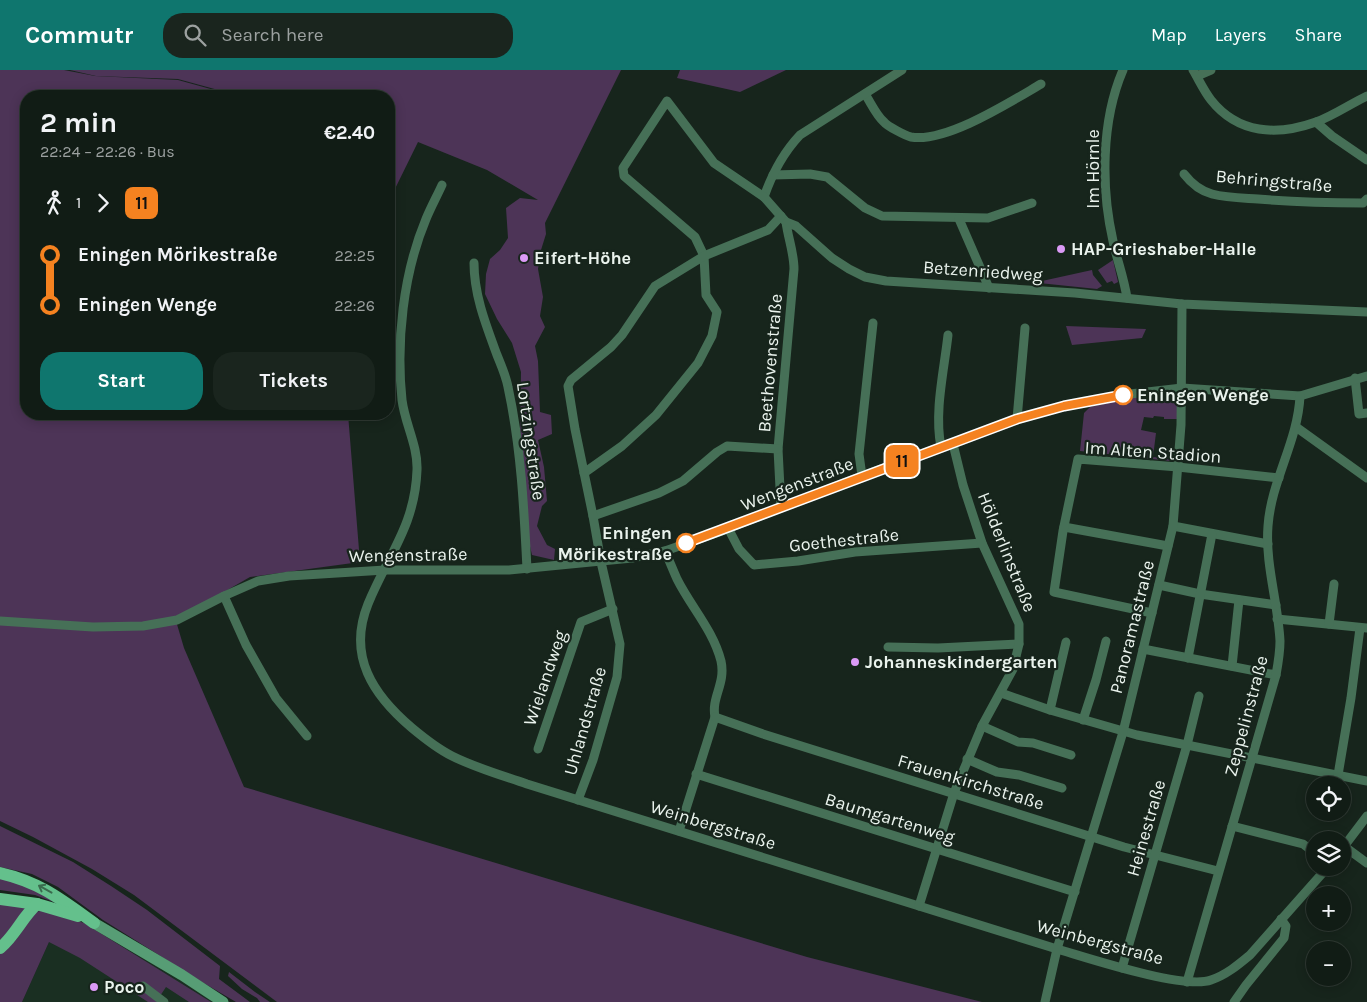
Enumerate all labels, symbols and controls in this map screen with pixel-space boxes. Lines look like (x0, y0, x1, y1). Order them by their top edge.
search box (163, 13, 513, 58)
text: Commutr (25, 21, 133, 49)
icon: search (181, 21, 209, 49)
text: Search here (221, 24, 323, 46)
text: Map (1151, 24, 1187, 46)
text: Layers (1215, 24, 1267, 46)
text: Share (1295, 24, 1342, 46)
text: 2 min (40, 106, 117, 139)
text: €2.40 (324, 122, 375, 144)
street label: Im Hörnle (1082, 129, 1104, 209)
text: 22:24 – 22:26 · Bus (40, 142, 175, 161)
street label: Behringstraße (1215, 165, 1333, 197)
icon: walk (40, 189, 68, 217)
icon: forward (89, 189, 117, 217)
text: 11 (135, 192, 148, 214)
text: 1 (76, 193, 81, 212)
place label: HAP-Grieshaber-Halle (1071, 238, 1256, 260)
marker: HAP-Grieshaber-Halle (1055, 243, 1067, 255)
text: Eningen Mörikestraße (78, 244, 278, 266)
text: 22:25 (334, 246, 375, 265)
place label: Eifert-Höhe (534, 247, 631, 269)
marker: Eifert-Höhe (518, 252, 530, 264)
street label: Betzenriedweg (922, 256, 1044, 286)
street label: Beethovenstraße (753, 293, 787, 433)
text: Eningen Wenge (78, 294, 217, 316)
text: 22:26 (334, 296, 375, 315)
button: Start (40, 352, 203, 410)
button: Tickets (213, 352, 375, 410)
street label: Lortzingstraße (512, 380, 550, 502)
place label: Eningen Wenge (1137, 384, 1269, 406)
marker: Eningen Wenge (1113, 385, 1133, 405)
street label: Im Alten Stadion (1084, 436, 1222, 468)
line badge: 11 (880, 445, 924, 477)
text: 11 (896, 450, 908, 472)
street label: Wengenstraße (738, 452, 856, 516)
street label: Hölderlinstraße (973, 489, 1041, 615)
place label: Eningen Mörikestraße (558, 522, 672, 565)
street label: Goethestraße (788, 523, 900, 557)
marker: Eningen Mörikestraße (676, 533, 696, 553)
street label: Wengenstraße (348, 543, 468, 567)
street label: Panoramastraße (1105, 558, 1159, 696)
street label: Wielandweg (518, 627, 572, 729)
place label: Johanneskindergarten (865, 651, 1058, 673)
street label: Zeppelinstraße (1219, 653, 1273, 779)
marker: Johanneskindergarten (849, 656, 861, 668)
street label: Uhlandstraße (559, 664, 611, 778)
street label: Frauenkirchstraße (895, 749, 1047, 815)
map controls (1306, 776, 1351, 986)
button: locate (1306, 776, 1351, 821)
street label: Heinestraße (1122, 777, 1170, 879)
street label: Baumgartenweg (822, 788, 958, 848)
street label: Weinbergstraße (648, 795, 778, 855)
button: layers (1306, 831, 1351, 876)
one-way arrow (38, 883, 52, 893)
button: + (1306, 886, 1351, 931)
street label: Weinbergstraße (1034, 915, 1166, 969)
button: − (1306, 941, 1351, 986)
place label: Poco (104, 976, 144, 998)
marker: Poco (88, 981, 100, 993)

